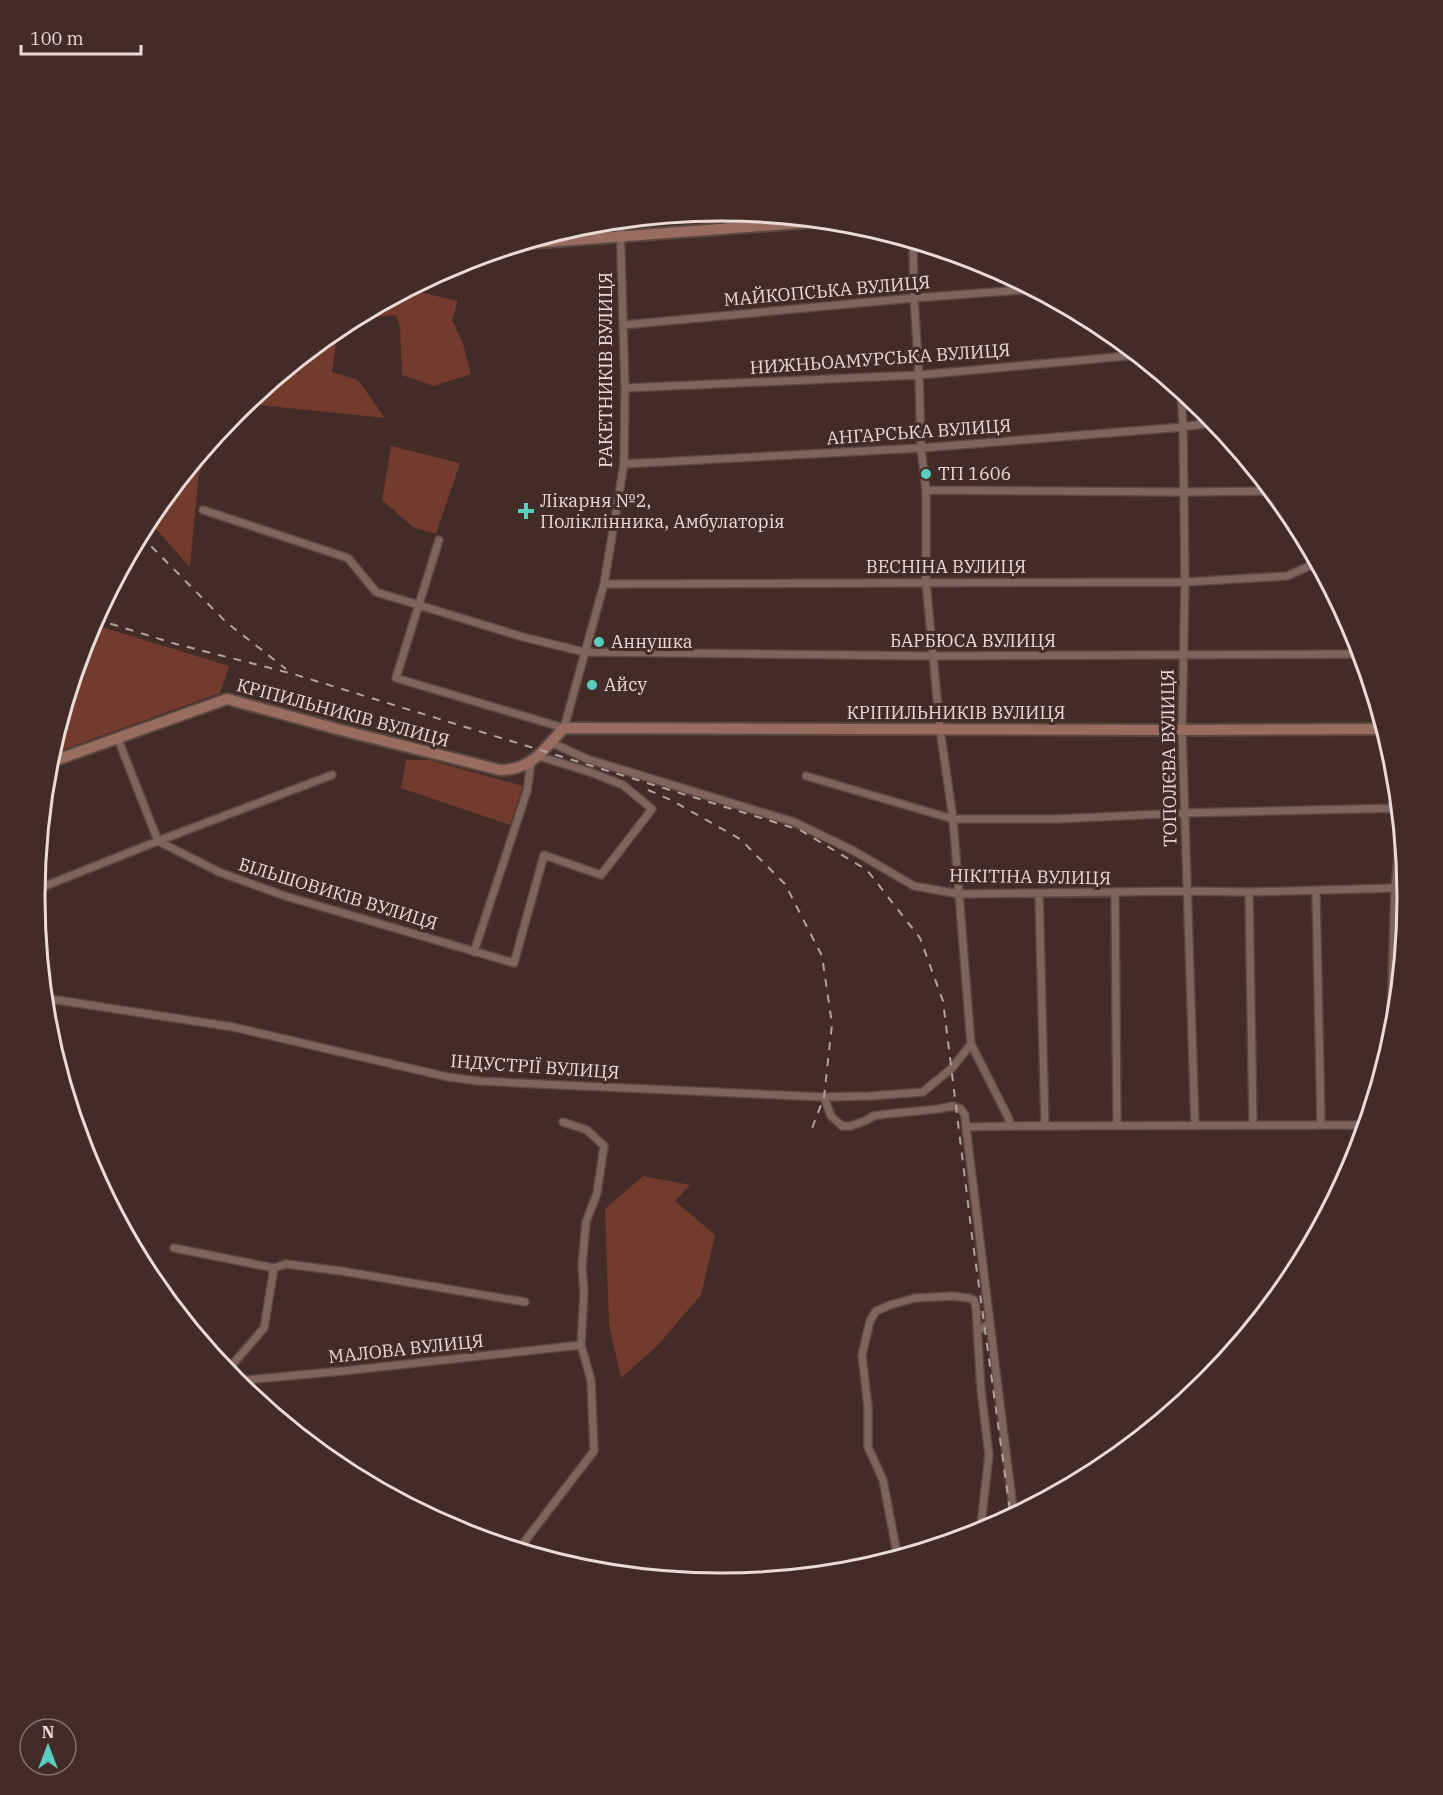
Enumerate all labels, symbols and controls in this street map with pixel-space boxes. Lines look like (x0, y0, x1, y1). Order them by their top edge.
scale bar (21, 18, 141, 56)
text: 100 m (30, 27, 84, 50)
street label: МАЙКОПСЬКА ВУЛИЦЯ (723, 270, 931, 311)
street label: РАКЕТНИКІВ ВУЛИЦЯ (594, 272, 617, 468)
street label: НИЖНЬОАМУРСЬКА ВУЛИЦЯ (749, 338, 1011, 379)
street label: АНГАРСЬКА ВУЛИЦЯ (826, 414, 1012, 449)
place label: ТП 1606 (938, 462, 1011, 485)
marker: ТП 1606 (919, 467, 933, 481)
place label: Лікарня №2, Поліклінника, Амбулаторія (540, 489, 785, 533)
marker: Лікарня №2, Поліклінника, Амбулаторія (517, 502, 535, 520)
street label: ВЕСНІНА ВУЛИЦЯ (866, 555, 1026, 578)
street label: БАРБЮСА ВУЛИЦЯ (890, 629, 1056, 652)
place label: Аннушка (611, 630, 693, 653)
marker: Аннушка (592, 635, 606, 649)
street label: ТОПОЛЄВА ВУЛИЦЯ (1155, 669, 1182, 847)
street label: КРІПИЛЬНИКІВ ВУЛИЦЯ (234, 673, 452, 752)
place label: Айсу (604, 673, 648, 696)
marker: Айсу (585, 678, 599, 692)
street label: КРІПИЛЬНИКІВ ВУЛИЦЯ (846, 701, 1066, 724)
street label: БІЛЬШОВИКІВ ВУЛИЦЯ (236, 852, 441, 935)
street label: НІКІТІНА ВУЛИЦЯ (949, 864, 1111, 889)
street label: ІНДУСТРІЇ ВУЛИЦЯ (450, 1049, 620, 1084)
street label: МАЛОВА ВУЛИЦЯ (327, 1329, 485, 1368)
north arrow (18, 1717, 78, 1777)
text: N (42, 1722, 54, 1742)

